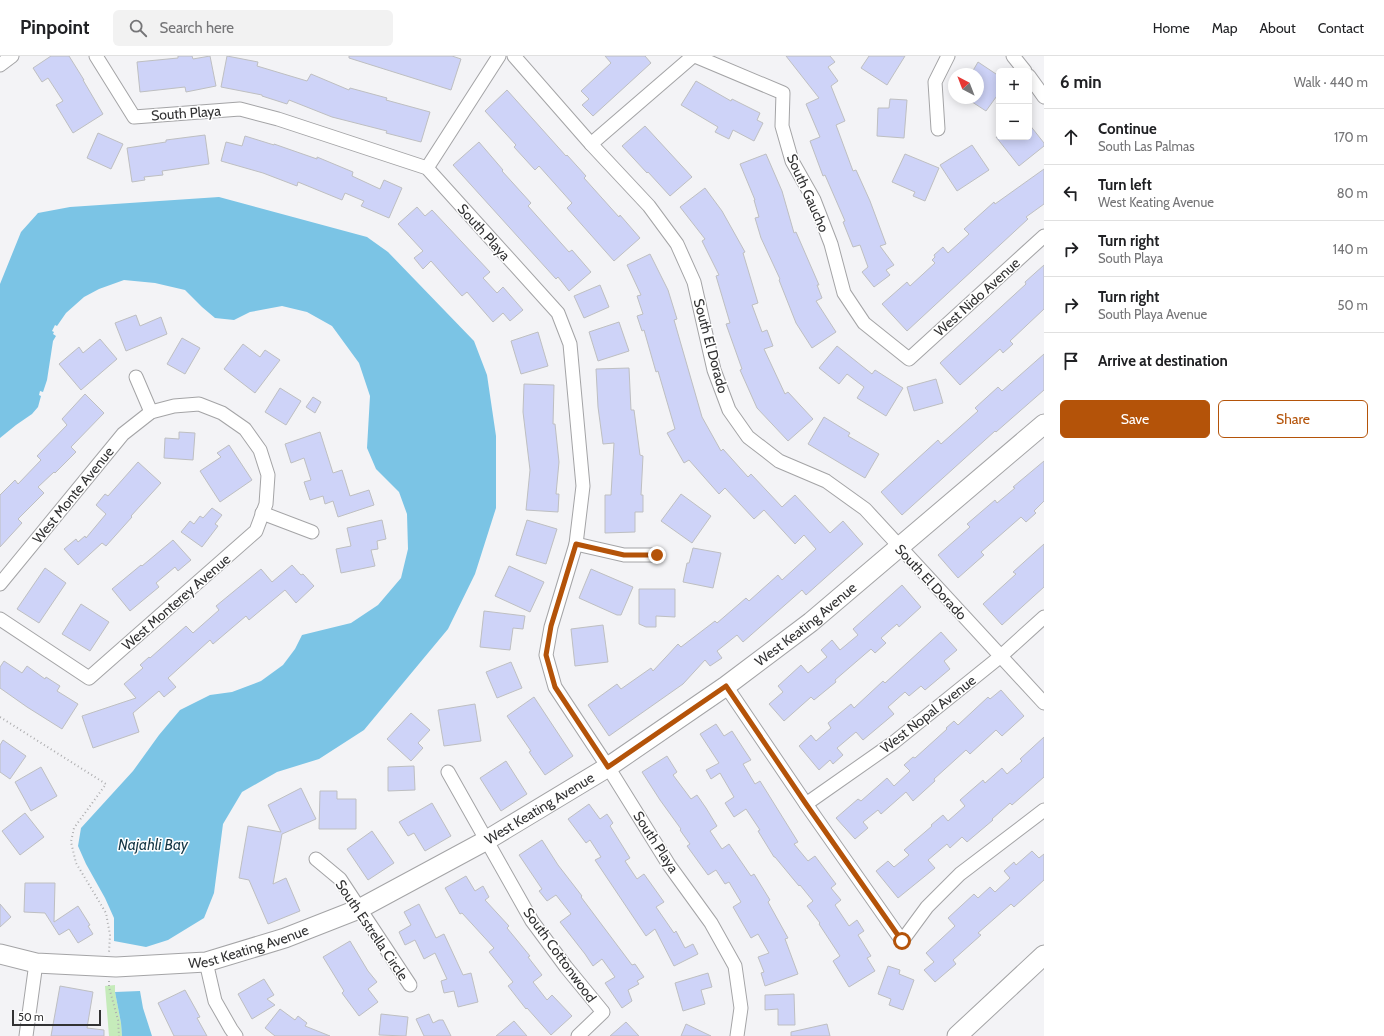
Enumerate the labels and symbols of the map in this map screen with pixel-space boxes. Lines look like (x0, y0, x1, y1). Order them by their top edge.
north arrow (948, 68, 984, 104)
street label: South Playa (150, 102, 222, 124)
street label: South Gaucho (783, 151, 833, 235)
street label: South Playa (454, 200, 514, 264)
street label: West Nido Avenue (930, 254, 1024, 340)
street label: South El Dorado (690, 297, 732, 396)
street label: West Monte Avenue (28, 443, 118, 547)
street label: South El Dorado (891, 540, 971, 624)
route end (648, 546, 666, 564)
street label: West Monterey Avenue (118, 550, 234, 654)
street label: West Keating Avenue (751, 578, 860, 670)
street label: West Nopal Avenue (877, 671, 979, 757)
street label: West Keating Avenue (481, 768, 597, 848)
street label: South Playa (629, 808, 683, 877)
water label: Najahli Bay (118, 836, 189, 854)
street label: South Estrella Circle (332, 876, 412, 984)
street label: South Cottonwood (520, 904, 600, 1006)
street label: West Keating Avenue (188, 921, 311, 972)
route start (893, 932, 911, 950)
scale bar (12, 1008, 101, 1027)

